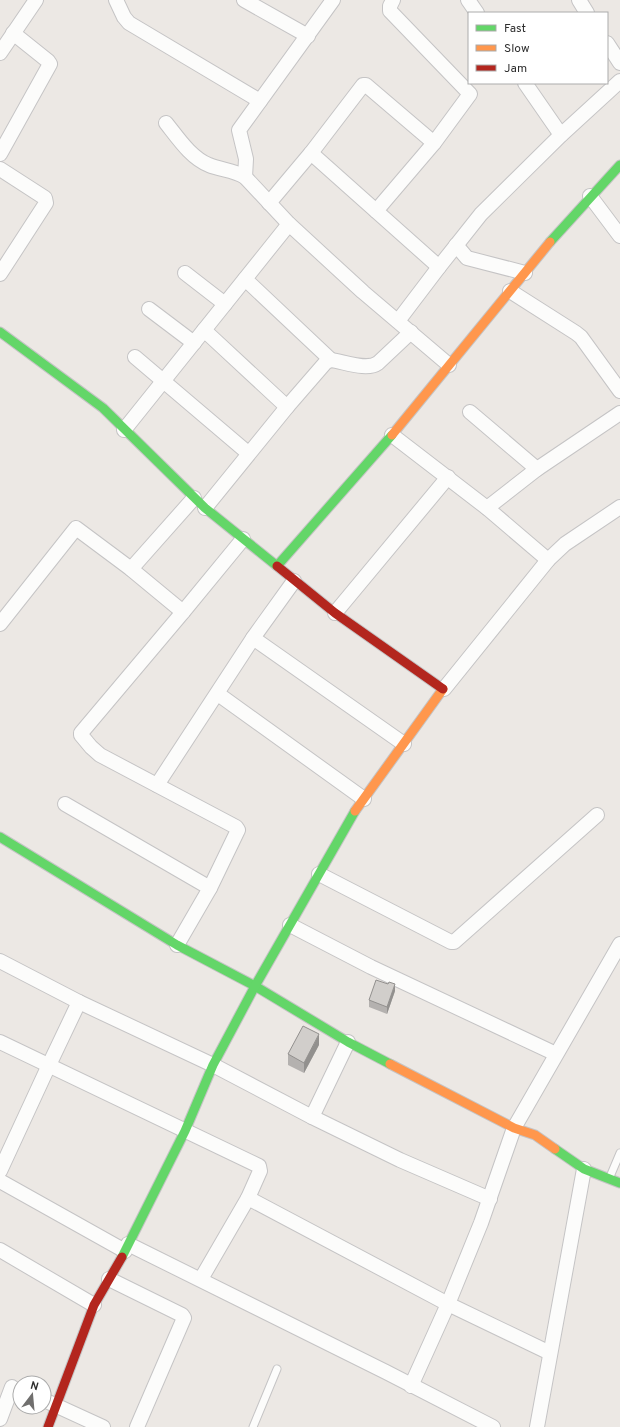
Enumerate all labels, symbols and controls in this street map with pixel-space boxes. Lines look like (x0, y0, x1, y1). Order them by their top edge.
legend (468, 12, 608, 84)
text: Fast (504, 21, 526, 37)
text: Slow (504, 41, 530, 57)
text: Jam (504, 61, 527, 77)
north arrow (12, 1375, 52, 1415)
text: N (29, 1379, 40, 1394)

